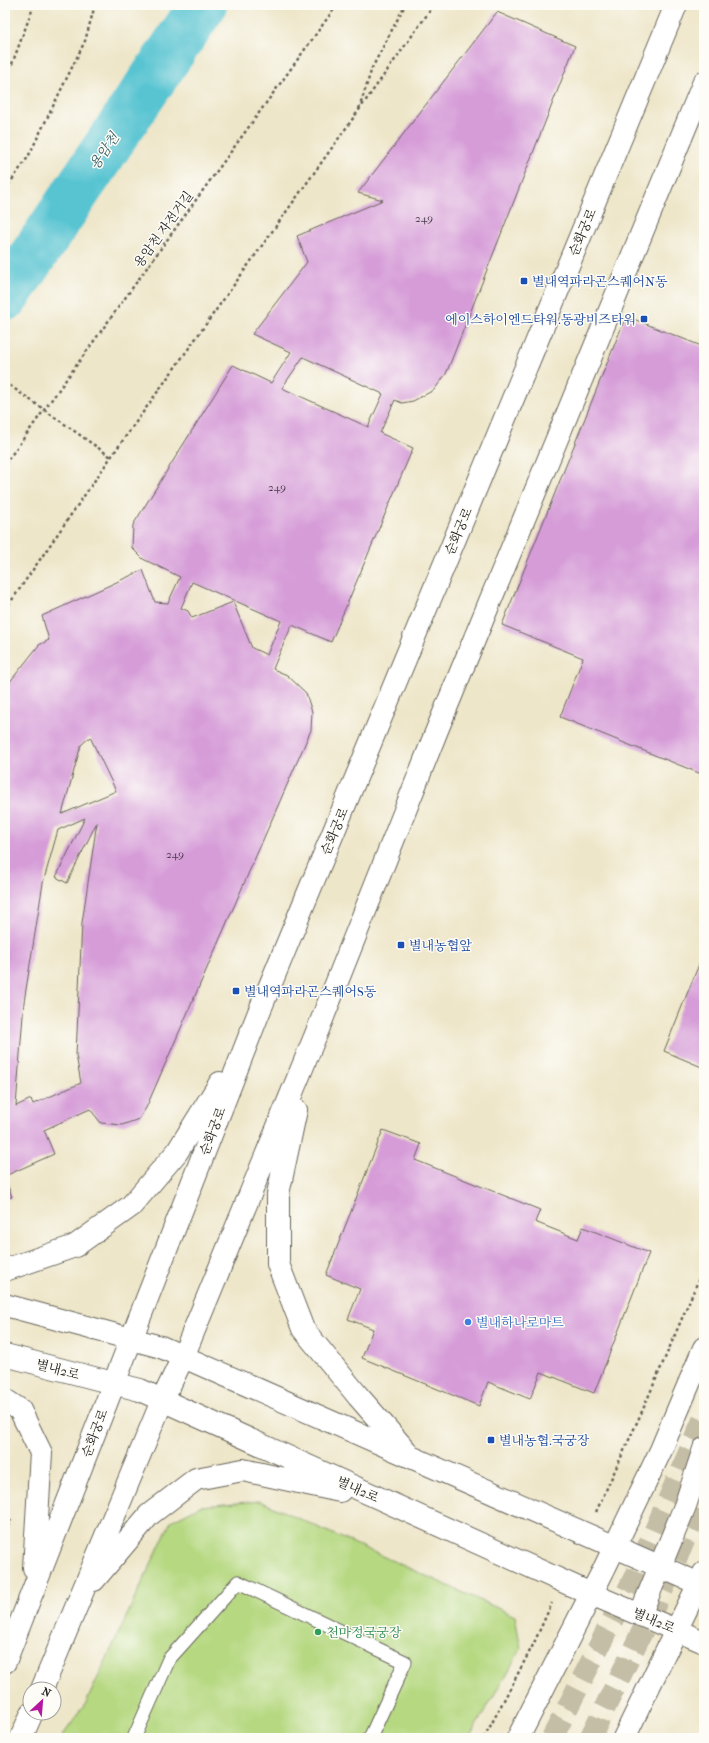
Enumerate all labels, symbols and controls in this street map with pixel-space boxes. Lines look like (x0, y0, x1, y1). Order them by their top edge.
water label: 용암천 (86, 128, 124, 173)
street label: 용암천 자전거길 (131, 188, 196, 270)
street label: 순화궁로 (566, 206, 599, 258)
house number: 249 (415, 212, 433, 225)
place label: 별내역파라곤스퀘어N동 (532, 274, 668, 289)
marker: 별내역파라곤스퀘어N동 (519, 276, 529, 286)
place label: 에이스하이엔드타워.동광비즈타워 (445, 312, 636, 327)
marker: 에이스하이엔드타워.동광비즈타워 (639, 314, 649, 324)
house number: 249 (268, 481, 286, 494)
street label: 순화궁로 (442, 505, 475, 557)
street label: 순화궁로 (318, 805, 351, 857)
house number: 249 (166, 848, 184, 861)
place label: 별내농협앞 (409, 938, 472, 953)
marker: 별내농협앞 (396, 940, 406, 950)
place label: 별내역파라곤스퀘어S동 (244, 984, 377, 999)
marker: 별내역파라곤스퀘어S동 (231, 986, 241, 996)
street label: 순화궁로 (196, 1105, 229, 1157)
place label: 별내하나로마트 (476, 1315, 564, 1330)
marker: 별내하나로마트 (463, 1317, 473, 1327)
street label: 별내2로 (35, 1356, 82, 1383)
street label: 순화궁로 (78, 1407, 111, 1459)
place label: 별내농협.국궁장 (499, 1433, 590, 1448)
marker: 별내농협.국궁장 (486, 1435, 496, 1445)
street label: 별내2로 (334, 1474, 382, 1506)
street label: 별내2로 (630, 1605, 678, 1636)
place label: 천마정국궁장 (326, 1625, 402, 1640)
marker: 천마정국궁장 (313, 1627, 323, 1637)
north arrow (22, 1681, 62, 1721)
text: N (40, 1685, 53, 1700)

